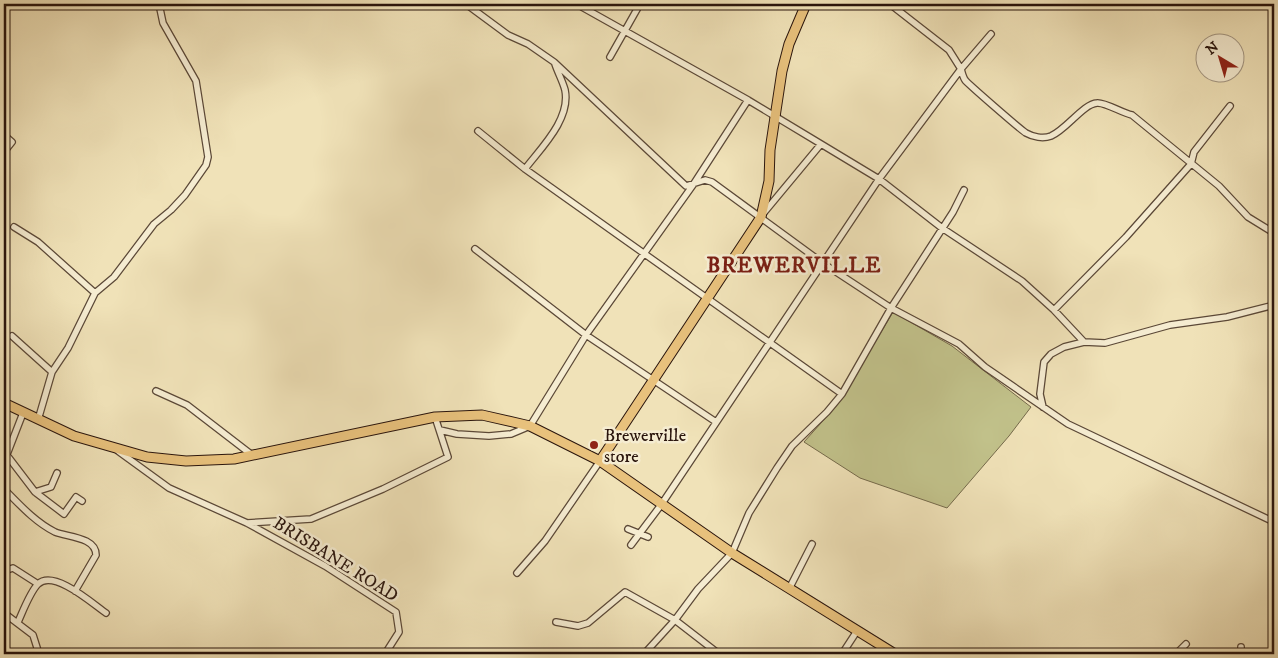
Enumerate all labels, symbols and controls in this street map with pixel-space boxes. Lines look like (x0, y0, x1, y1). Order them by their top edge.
north arrow (1196, 32, 1246, 82)
text: N (1203, 38, 1223, 59)
district label: BREWERVILLE (706, 252, 882, 279)
place label: Brewerville store (604, 425, 686, 468)
marker: Brewerville store (588, 439, 600, 451)
street label: BRISBANE ROAD (269, 512, 402, 607)

